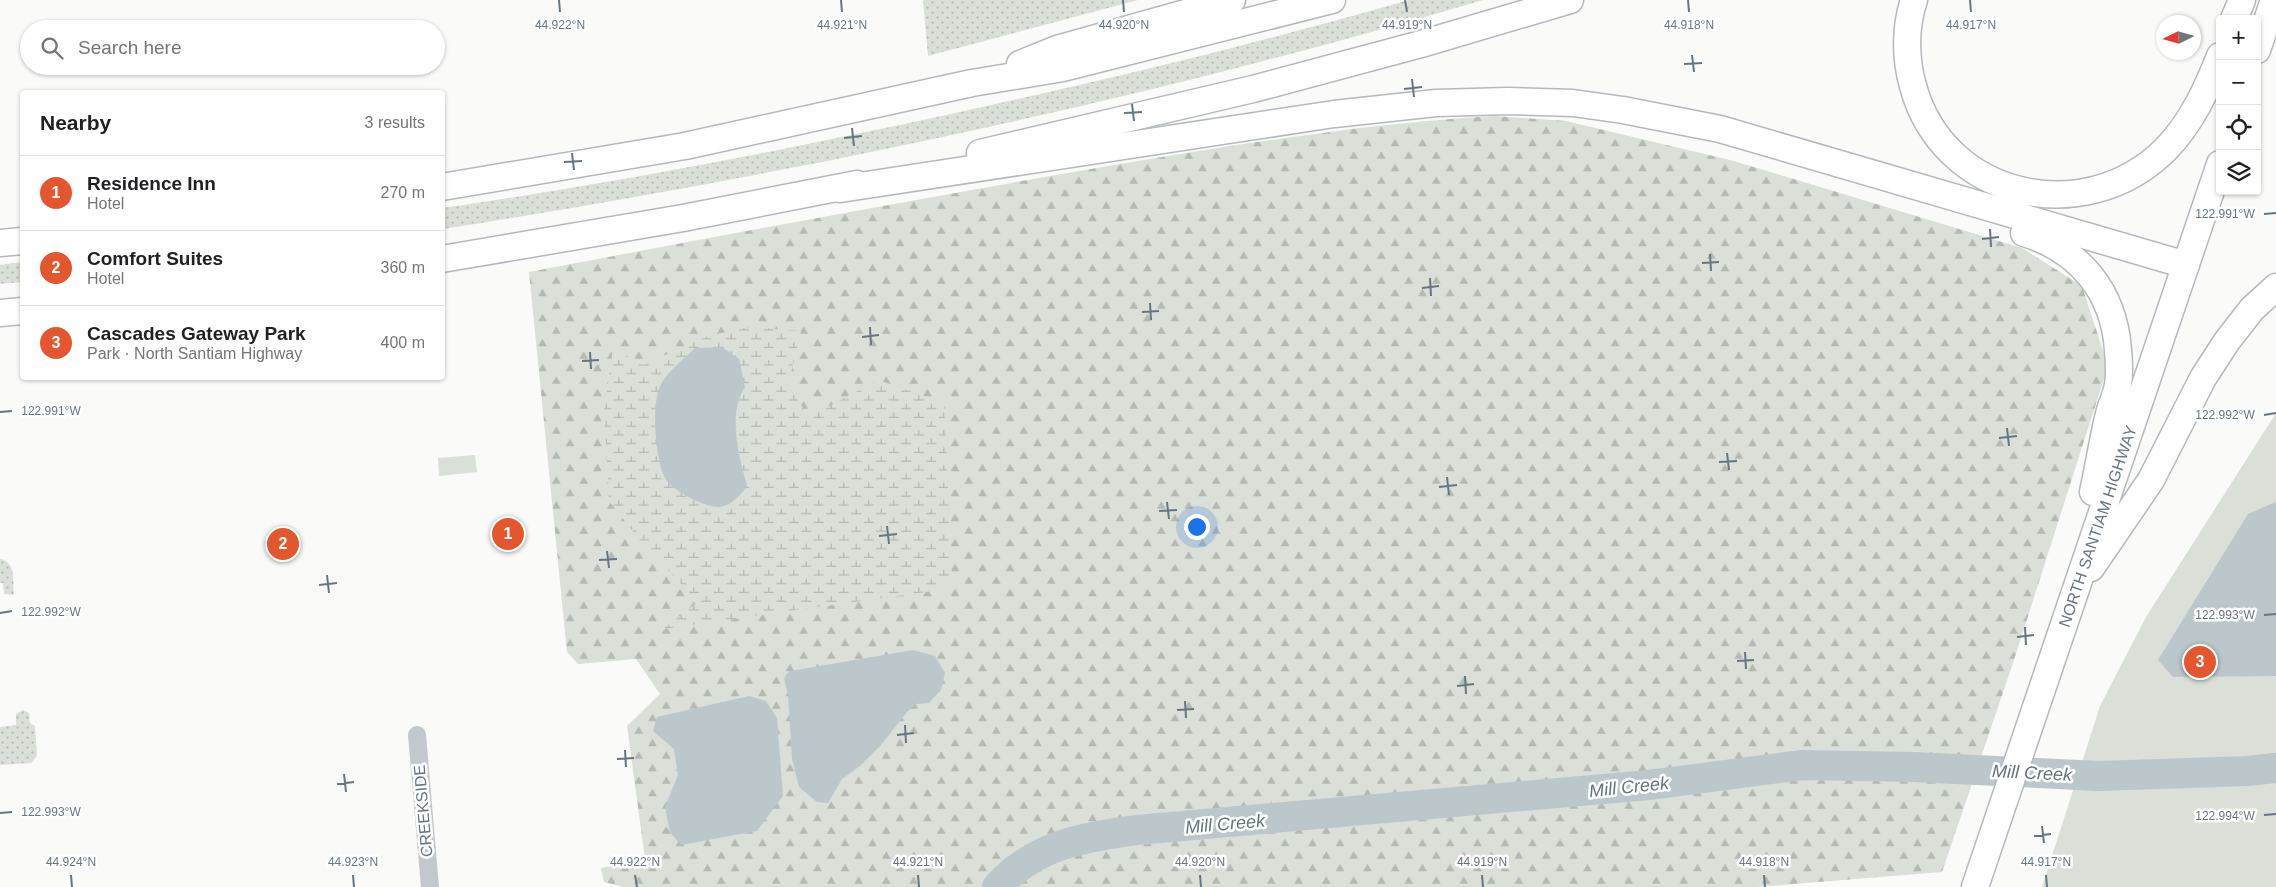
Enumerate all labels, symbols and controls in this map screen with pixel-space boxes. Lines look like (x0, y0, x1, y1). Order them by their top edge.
north arrow (2156, 15, 2201, 60)
map controls (2216, 15, 2261, 195)
button: + (2216, 15, 2261, 60)
text: 44.922°N (535, 18, 585, 32)
text: 44.921°N (817, 18, 867, 32)
text: 44.920°N (1099, 18, 1149, 32)
text: 44.919°N (1382, 18, 1432, 32)
text: 44.918°N (1664, 18, 1714, 32)
text: 44.917°N (1946, 18, 1996, 32)
search box (20, 20, 445, 75)
icon: search (38, 34, 66, 62)
text: Search here (78, 37, 182, 58)
button: − (2216, 60, 2261, 105)
button: locate (2216, 105, 2261, 150)
text: Nearby (40, 111, 111, 134)
text: 3 results (365, 114, 425, 131)
button: layers (2216, 150, 2261, 195)
text: Residence Inn (87, 173, 216, 194)
text: 1 (52, 184, 60, 201)
text: 270 m (381, 184, 425, 201)
text: Hotel (87, 195, 124, 212)
text: 122.991°W (2195, 207, 2255, 221)
text: Comfort Suites (87, 248, 223, 269)
text: 2 (52, 259, 60, 276)
text: 360 m (381, 259, 425, 276)
text: Hotel (87, 270, 124, 287)
text: Cascades Gateway Park (87, 323, 306, 344)
text: 3 (52, 334, 60, 351)
text: 400 m (381, 334, 425, 351)
text: Park · North Santiam Highway (87, 345, 302, 362)
text: 122.991°W (21, 404, 81, 418)
text: 122.992°W (2195, 408, 2255, 422)
street label: NORTH SANTIAM HIGHWAY (2055, 423, 2139, 629)
your location (1184, 514, 1210, 540)
pin: 1 (492, 515, 524, 553)
pin: 2 (267, 525, 299, 563)
text: 122.992°W (21, 605, 81, 619)
text: 122.993°W (2195, 608, 2255, 622)
pin: 3 (2184, 643, 2216, 681)
water label: Mill Creek (1992, 761, 2073, 785)
street label: CREEKSIDE (411, 764, 435, 858)
water label: Mill Creek (1588, 773, 1671, 801)
text: 122.993°W (21, 805, 81, 819)
text: 122.994°W (2195, 809, 2255, 823)
water label: Mill Creek (1184, 810, 1267, 837)
text: 44.924°N (46, 855, 96, 869)
text: 44.923°N (328, 855, 378, 869)
text: 44.922°N (610, 855, 660, 869)
text: 44.921°N (893, 855, 943, 869)
text: 44.920°N (1175, 855, 1225, 869)
text: 44.919°N (1457, 855, 1507, 869)
text: 44.918°N (1739, 855, 1789, 869)
text: 44.917°N (2021, 855, 2071, 869)

